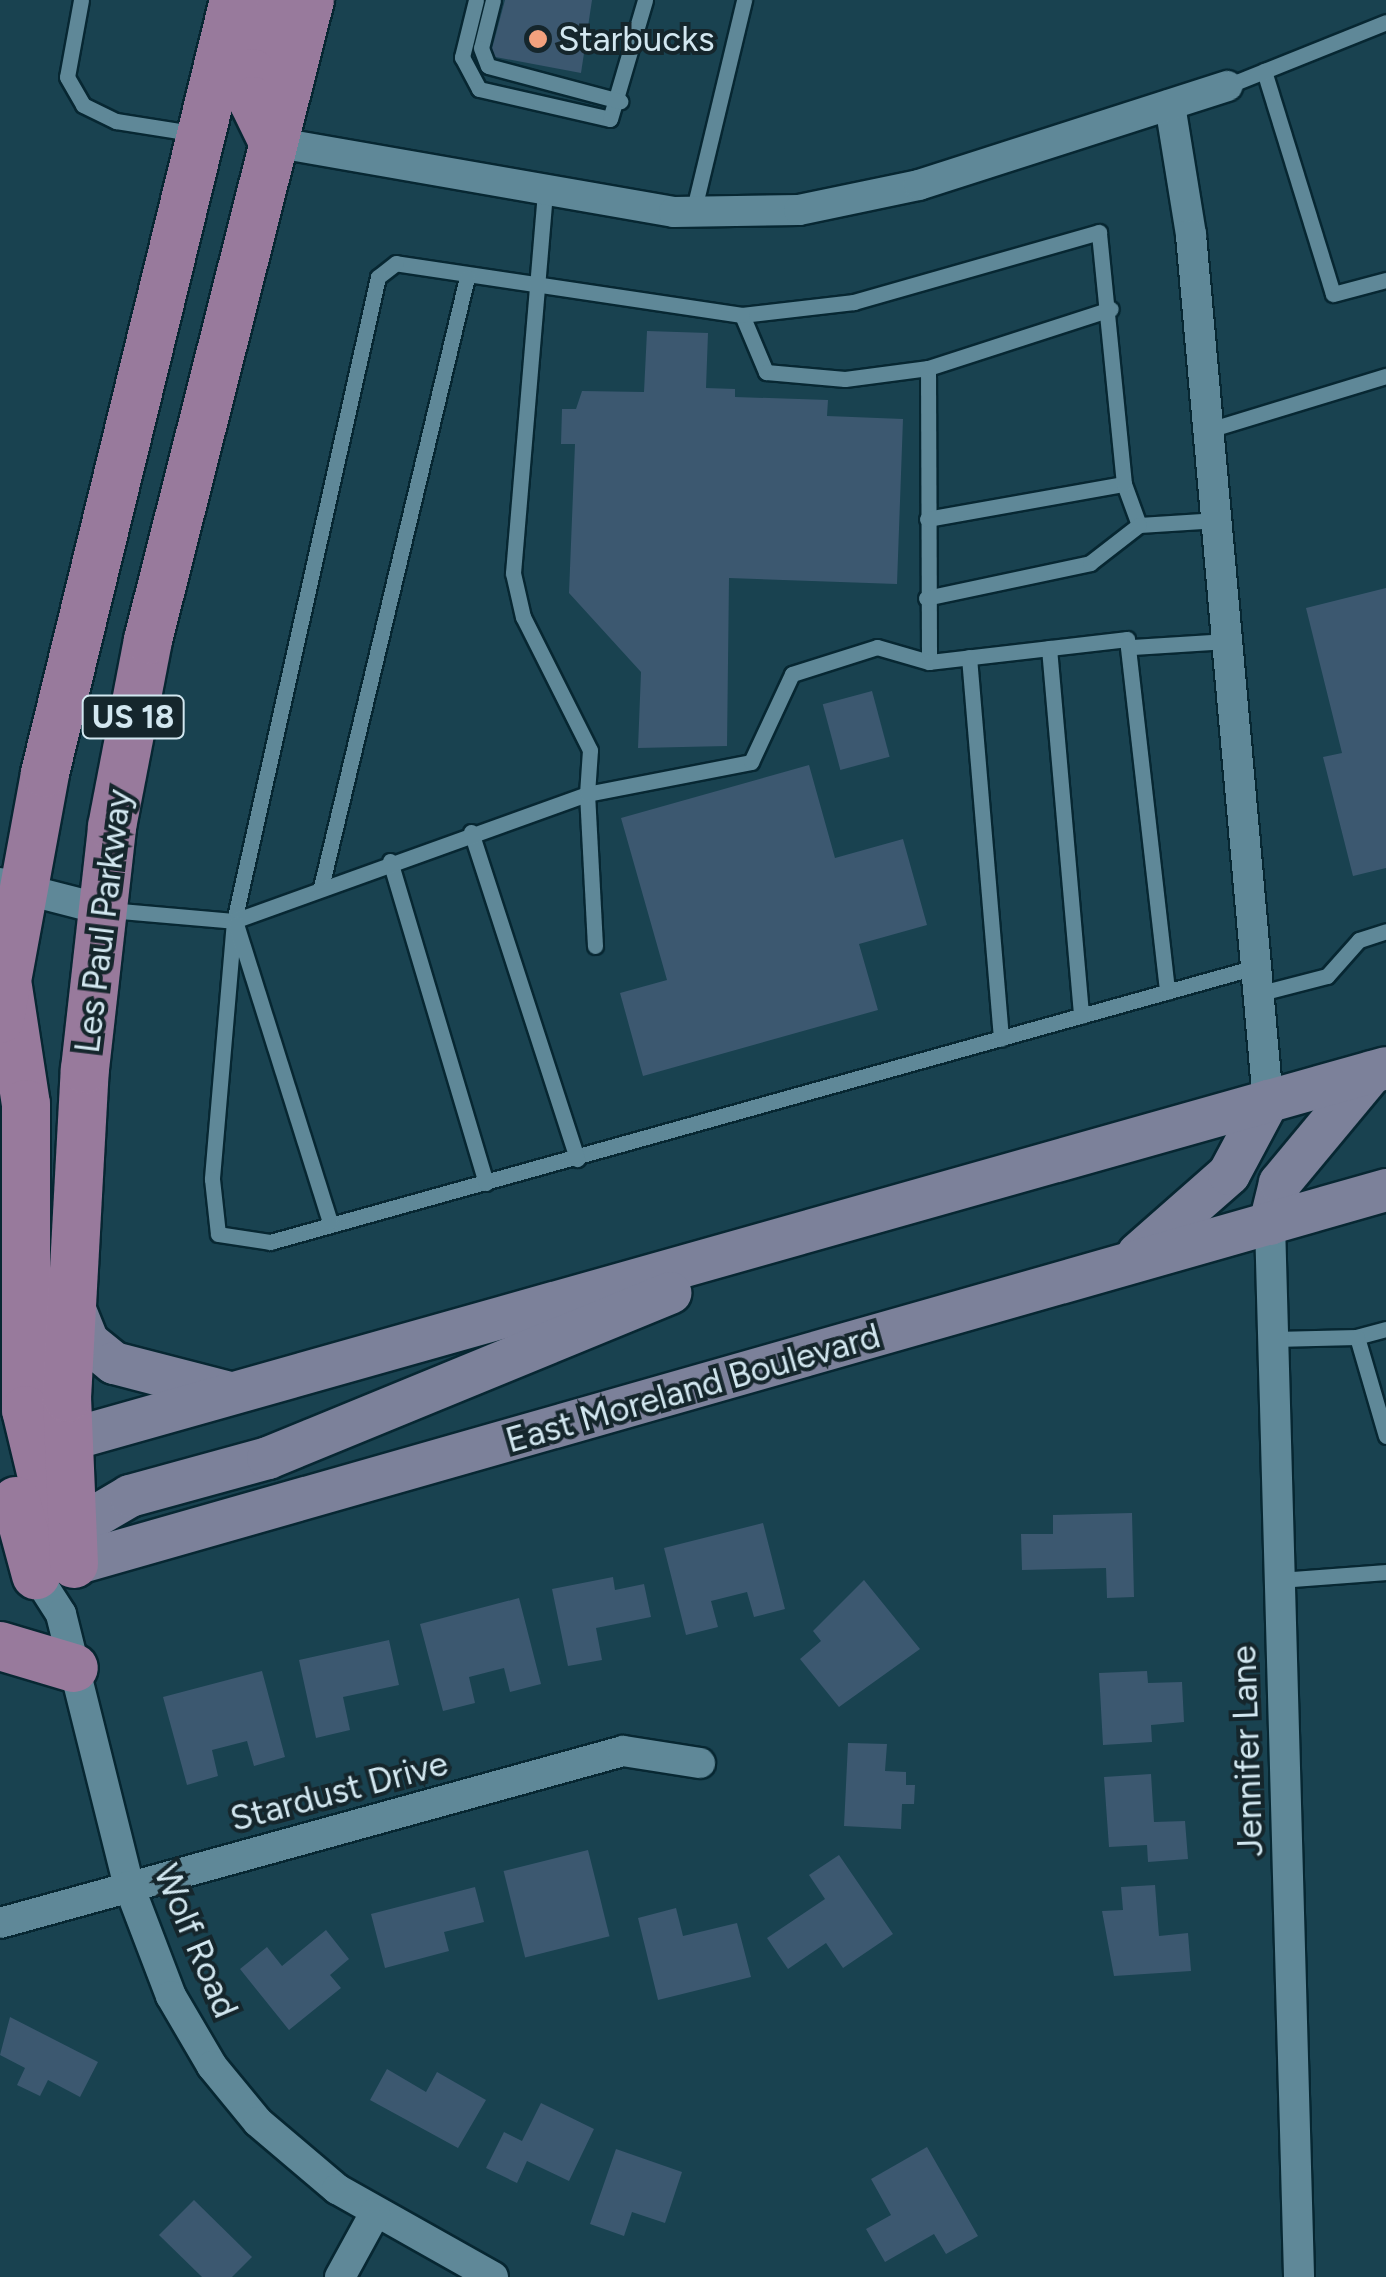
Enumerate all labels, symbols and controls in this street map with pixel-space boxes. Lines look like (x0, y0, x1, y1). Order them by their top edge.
place label: Starbucks (558, 18, 715, 60)
marker: Starbucks (527, 28, 549, 50)
road number: US 18 (80, 690, 186, 744)
street label: Les Paul Parkway (66, 787, 140, 1055)
street label: East Moreland Boulevard (501, 1314, 885, 1462)
street label: Jennifer Lane (1222, 1645, 1272, 1857)
street label: Stardust Drive (226, 1742, 452, 1840)
street label: Wolf Road (145, 1858, 247, 2024)

